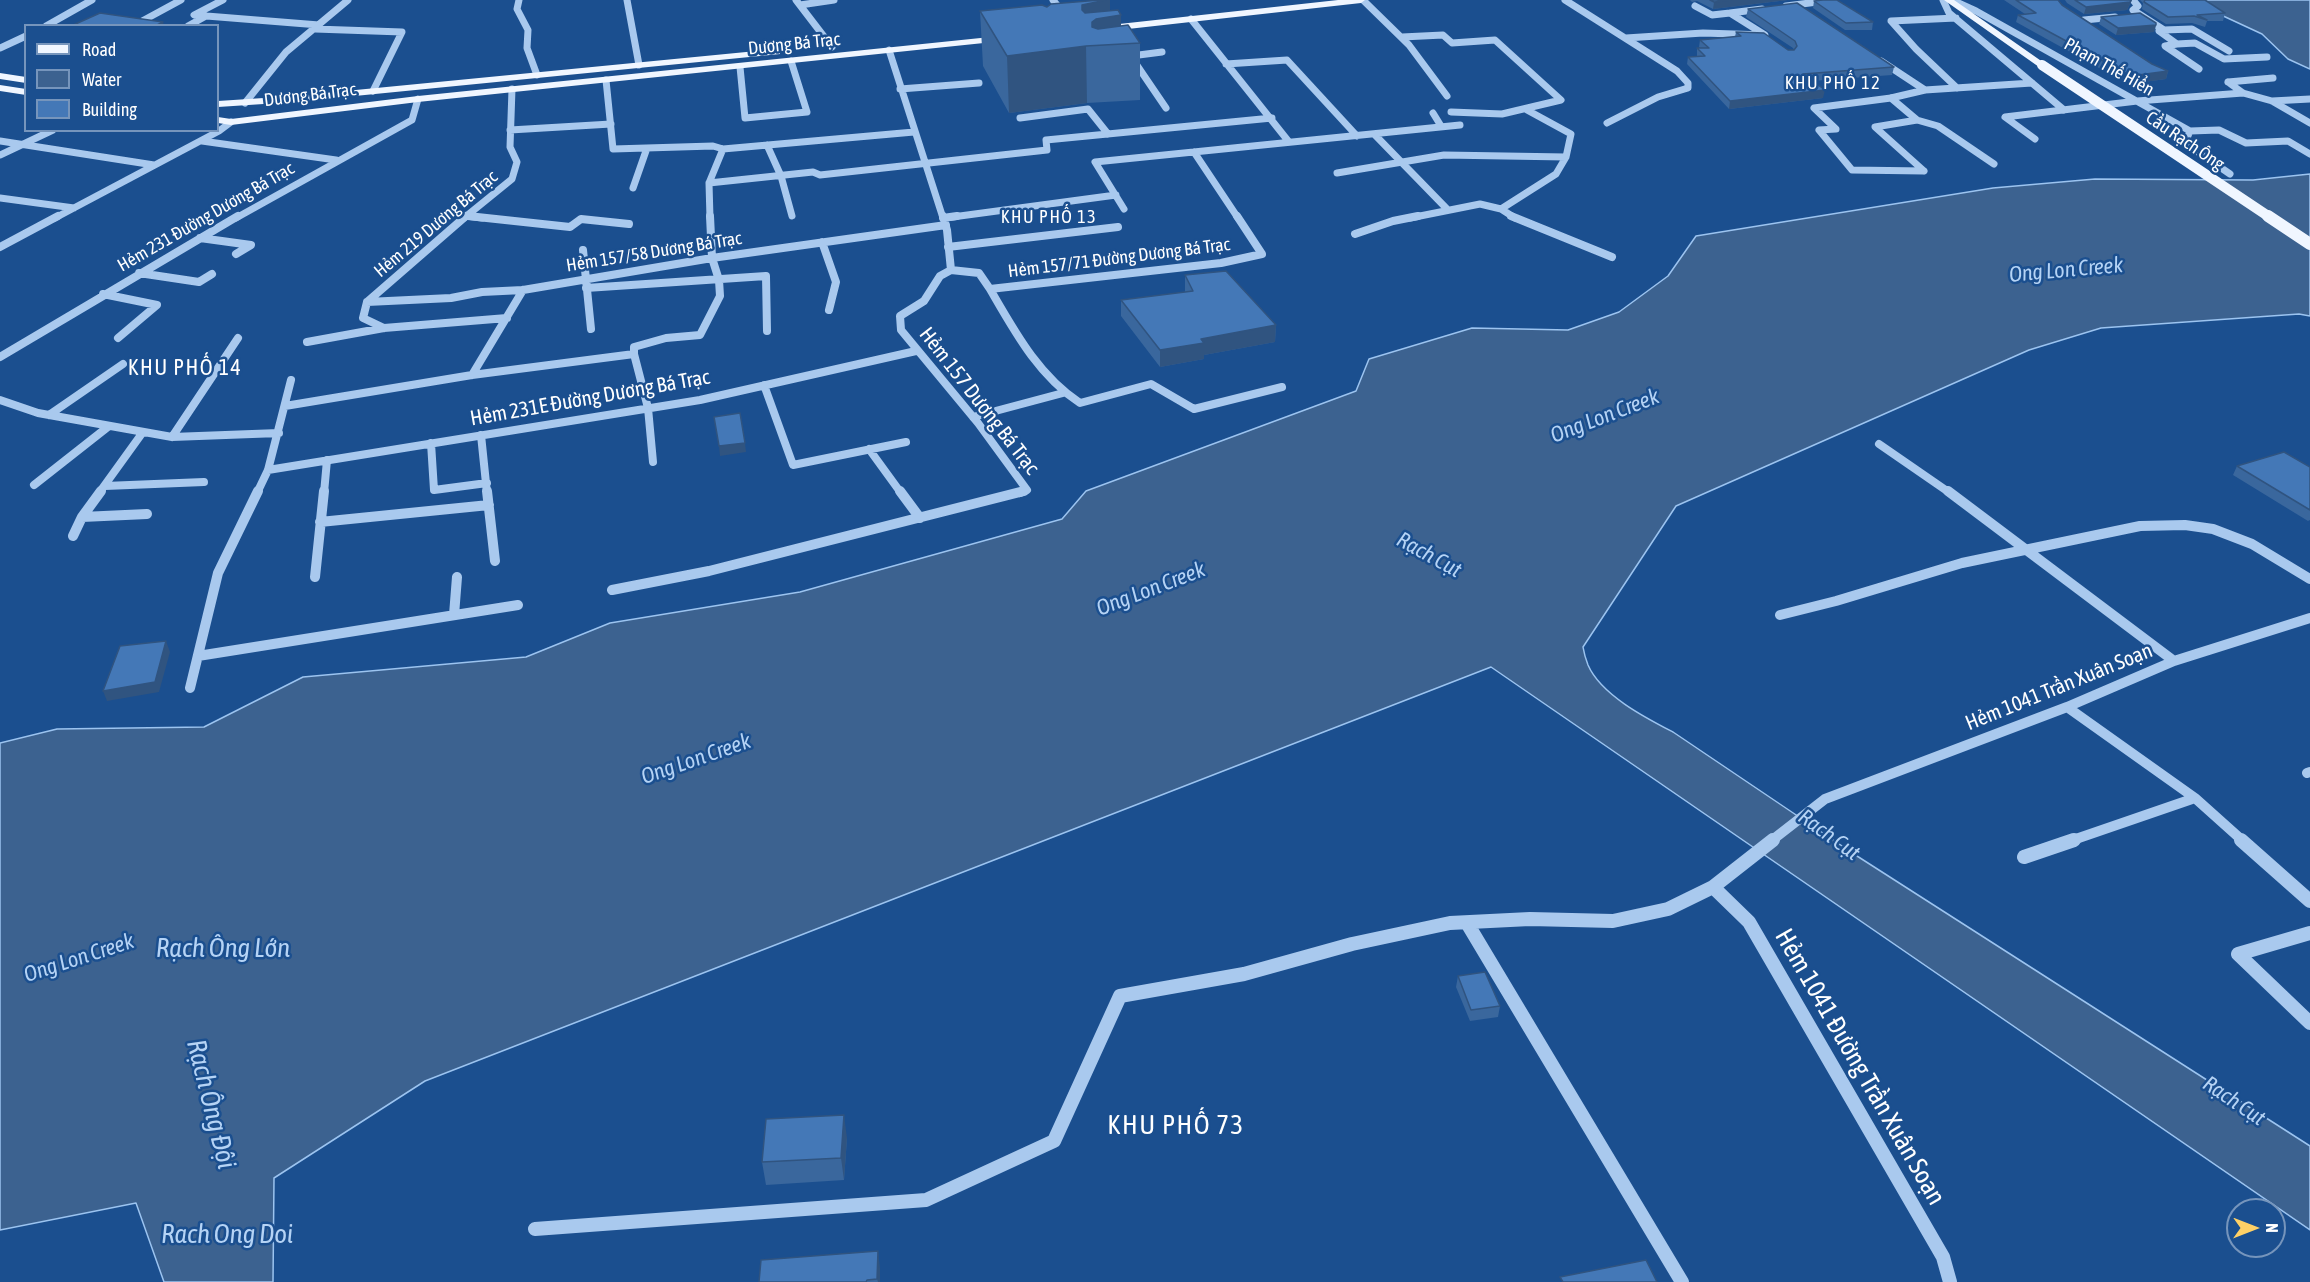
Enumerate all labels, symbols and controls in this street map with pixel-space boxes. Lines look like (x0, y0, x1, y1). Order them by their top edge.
legend (24, 24, 219, 132)
street label: Dương Bá Trạc (747, 28, 841, 60)
street label: Phạm Thế Hiển (2060, 33, 2158, 101)
text: Road (82, 39, 116, 60)
text: Water (82, 69, 121, 90)
district label: KHU PHỐ 12 (1785, 72, 1881, 94)
street label: Dương Bá Trạc (263, 79, 357, 111)
text: Building (82, 99, 137, 120)
street label: Cầu Rạch Ông (2142, 107, 2228, 175)
street label: Hẻm 231 Đường Dương Bá Trạc (114, 158, 298, 276)
street label: Hẻm 219 Dương Bá Trạc (370, 166, 502, 282)
district label: KHU PHỐ 13 (1001, 206, 1097, 228)
street label: Hẻm 157/58 Dương Bá Trạc (565, 227, 743, 277)
street label: Hẻm 157/71 Đường Dương Bá Trạc (1007, 234, 1231, 282)
water label: Ong Lon Creek (2008, 252, 2124, 288)
street label: Hẻm 157 Dương Bá Trạc (914, 322, 1044, 480)
district label: KHU PHỐ 14 (128, 355, 242, 381)
street label: Hẻm 231E Đường Dương Bá Trạc (468, 365, 712, 431)
water label: Ong Lon Creek (1547, 383, 1663, 449)
water label: Rạch Cụt (1392, 527, 1466, 583)
water label: Ong Lon Creek (1093, 556, 1209, 622)
street label: Hẻm 1041 Trần Xuân Soạn (1962, 638, 2156, 736)
water label: Ong Lon Creek (638, 728, 754, 790)
water label: Rạch Cụt (1793, 804, 1865, 866)
street label: Hẻm 1041 Đường Trần Xuân Soạn (1768, 923, 1952, 1211)
water label: Ong Lon Creek (21, 928, 137, 988)
water label: Rạch Ông Lớn (156, 932, 290, 964)
water label: Rạch Ông Đội (179, 1036, 243, 1172)
water label: Rạch Cụt (2198, 1071, 2270, 1131)
district label: KHU PHỐ 73 (1107, 1109, 1245, 1141)
north arrow (2226, 1198, 2286, 1258)
water label: Rach Ong Doi (161, 1218, 293, 1250)
text: N (2263, 1223, 2281, 1233)

